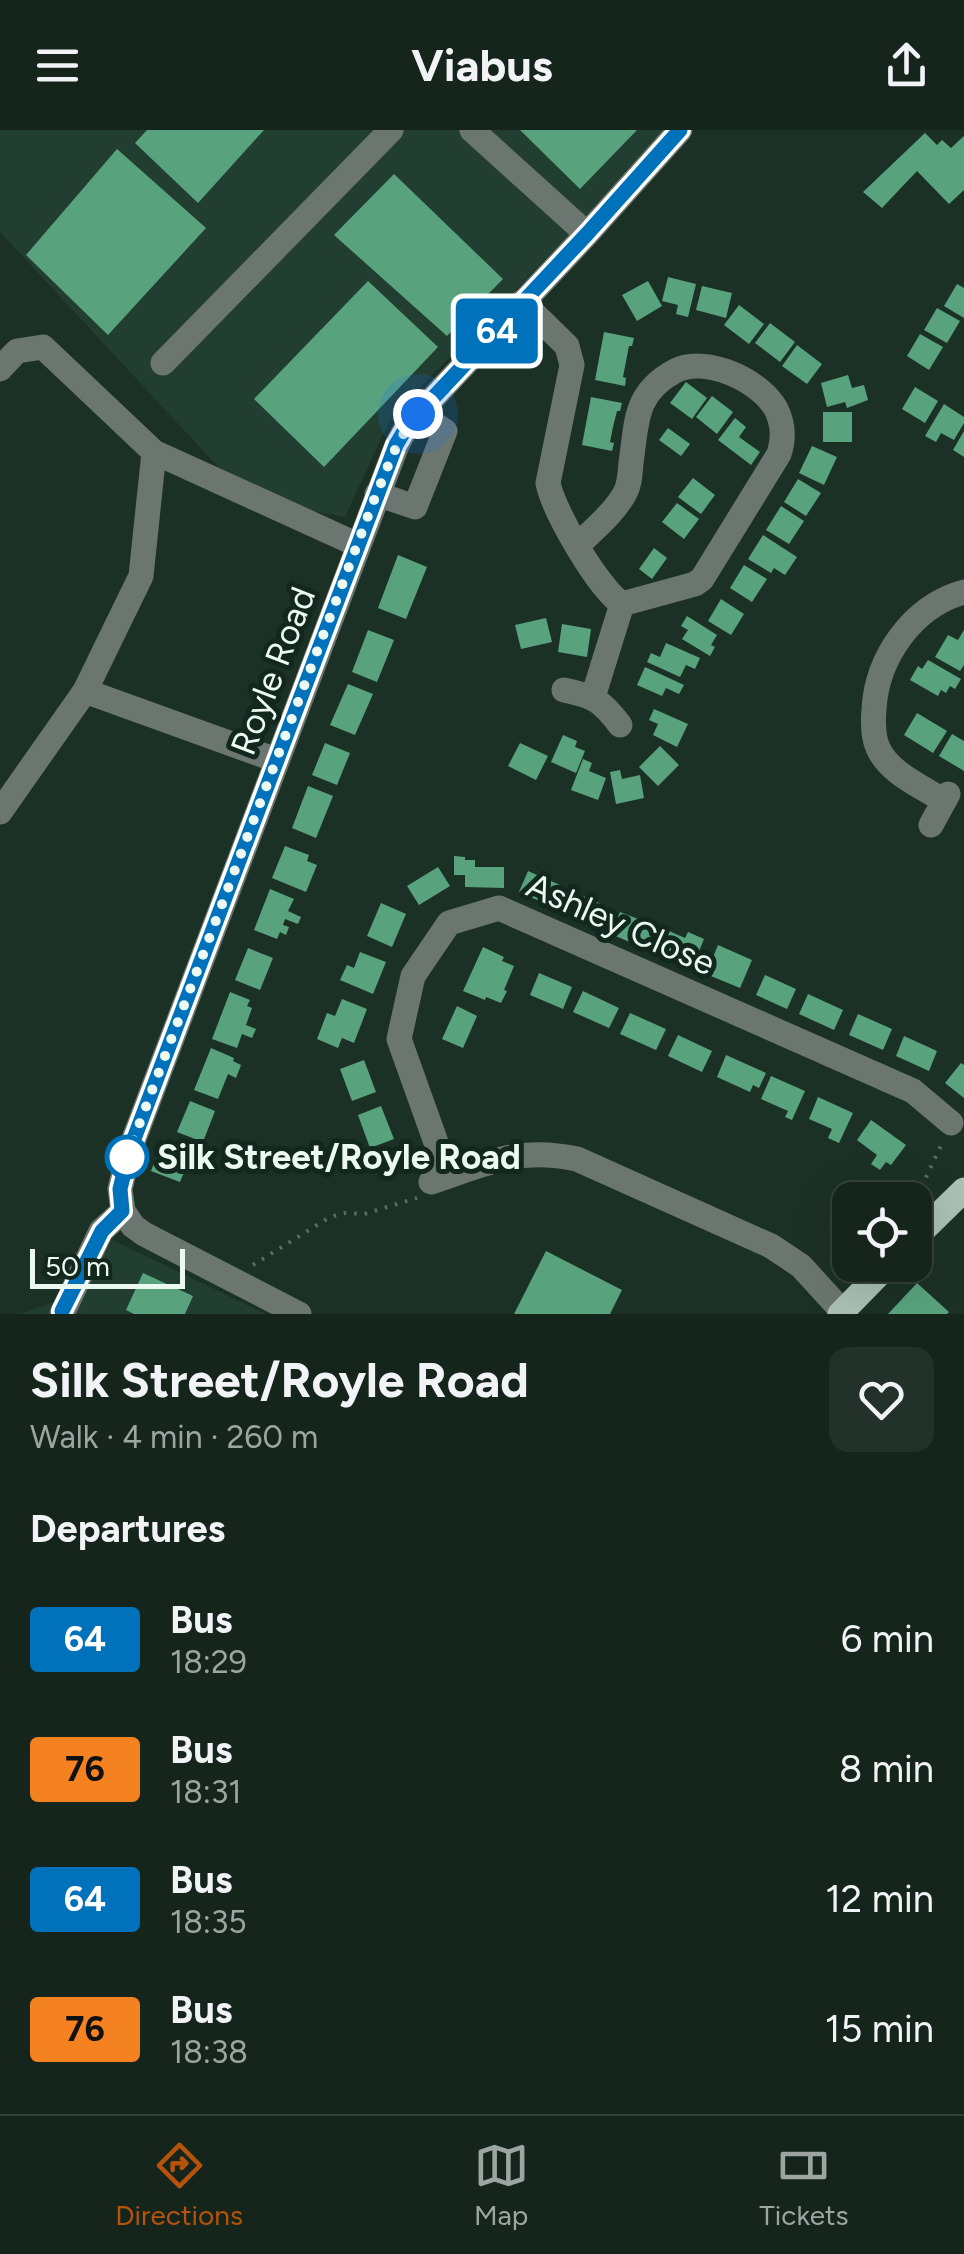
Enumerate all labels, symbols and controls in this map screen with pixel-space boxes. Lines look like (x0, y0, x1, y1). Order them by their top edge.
icon: menu (30, 38, 85, 93)
text: Viabus (411, 38, 553, 92)
icon: share (879, 38, 934, 93)
line badge: 64 (452, 298, 542, 364)
text: 64 (476, 310, 518, 352)
your location (393, 389, 443, 439)
street label: Royle Road (222, 581, 324, 761)
street label: Ashley Close (520, 864, 722, 984)
marker: Silk Street/Royle Road (106, 1136, 148, 1178)
place label: Silk Street/Royle Road (157, 1136, 521, 1178)
map controls (832, 1182, 932, 1282)
button: locate (832, 1182, 932, 1282)
scale bar (30, 1244, 185, 1288)
text: 50 m (45, 1249, 110, 1283)
button: heart (829, 1347, 934, 1452)
text: Silk Street/Royle Road (30, 1351, 529, 1409)
text: Walk · 4 min · 260 m (30, 1418, 318, 1456)
text: Departures (30, 1506, 225, 1552)
text: Bus (170, 1597, 233, 1643)
text: 6 min (841, 1616, 934, 1662)
text: 64 (64, 1618, 106, 1660)
text: 18:29 (170, 1643, 247, 1681)
text: Bus (170, 1727, 233, 1773)
text: 8 min (839, 1746, 934, 1792)
text: 76 (65, 1748, 105, 1790)
text: 18:31 (170, 1773, 242, 1811)
text: Bus (170, 1857, 233, 1903)
text: 12 min (825, 1876, 934, 1922)
text: 64 (64, 1878, 106, 1920)
text: 18:35 (170, 1903, 247, 1941)
text: Bus (170, 1987, 233, 2033)
text: 15 min (825, 2006, 934, 2052)
text: 76 (65, 2008, 105, 2050)
text: 18:38 (170, 2033, 248, 2071)
tab: Directions (115, 2138, 243, 2232)
tab: Map (474, 2138, 529, 2232)
tab: Tickets (759, 2138, 849, 2232)

